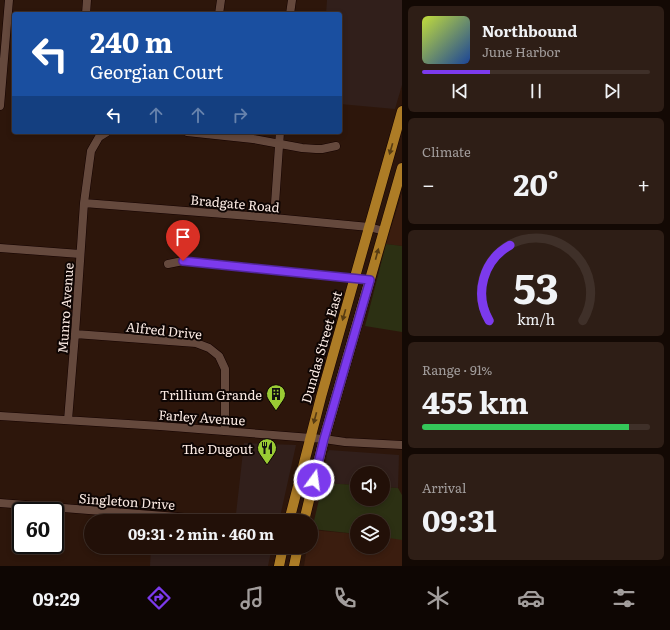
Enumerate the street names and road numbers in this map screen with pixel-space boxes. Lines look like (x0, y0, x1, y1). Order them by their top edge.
street label: Bradgate Road (190, 190, 280, 216)
street label: Munro Avenue (52, 262, 78, 354)
street label: Dundas Street East (296, 288, 346, 405)
street label: Alfred Drive (125, 317, 203, 343)
street label: Farley Avenue (158, 404, 246, 430)
street label: Singleton Drive (78, 488, 176, 514)

